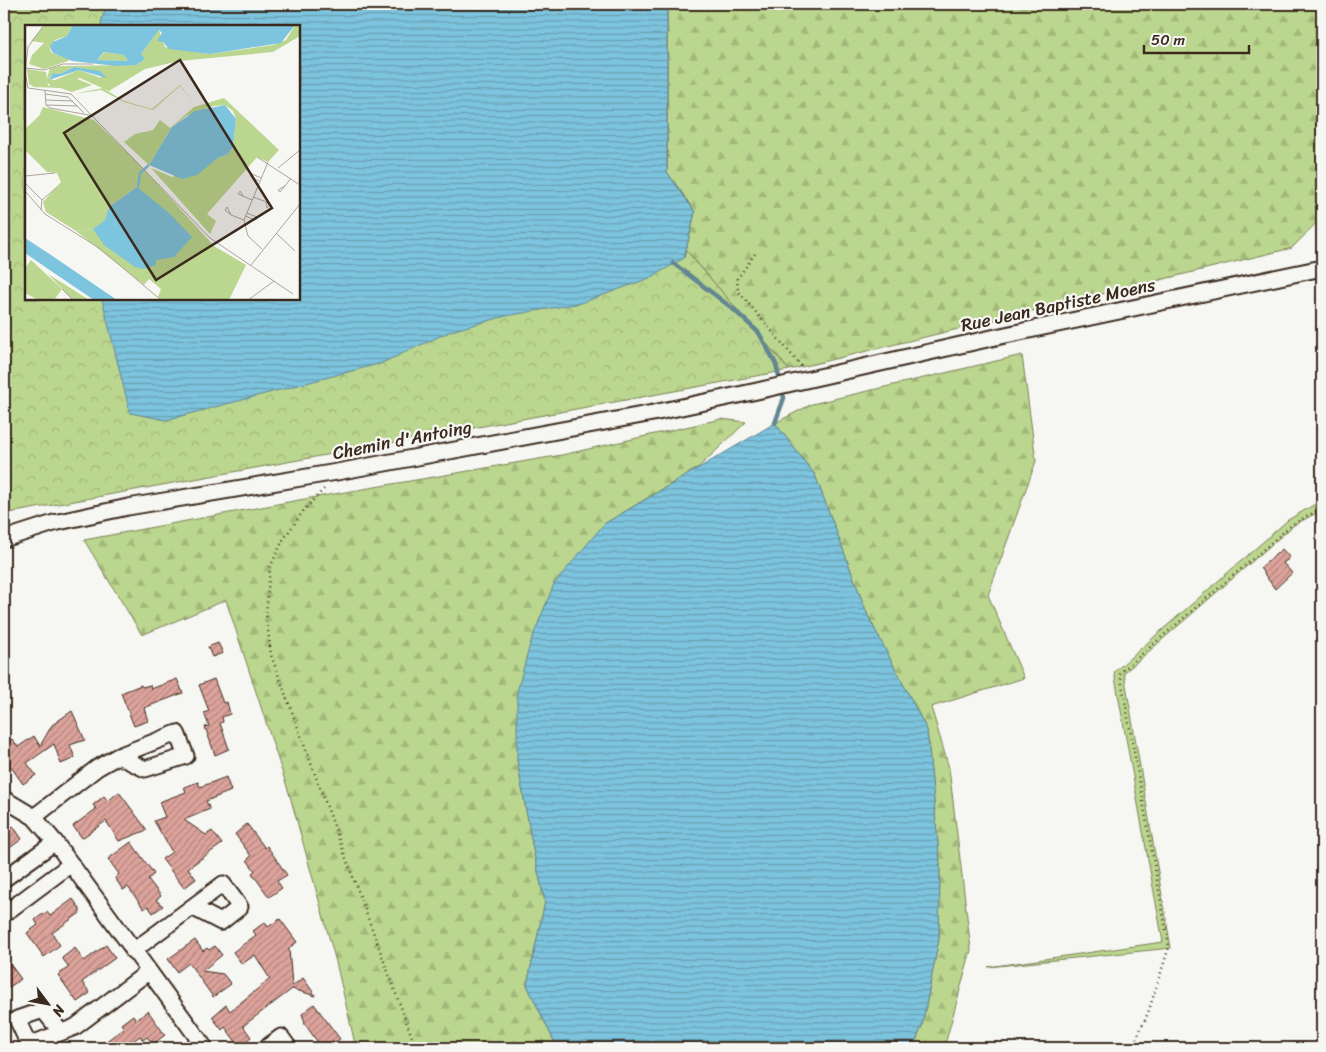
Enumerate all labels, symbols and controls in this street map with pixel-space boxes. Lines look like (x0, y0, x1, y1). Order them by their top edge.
scale bar (1144, 22, 1248, 54)
inset map (25, 25, 300, 300)
text: 50 m (1151, 27, 1186, 53)
street label: Rue Jean Baptiste Moens (958, 269, 1159, 341)
street label: Chemin d'Antoing (330, 411, 474, 469)
north arrow (22, 980, 72, 1030)
text: N (45, 999, 72, 1022)

